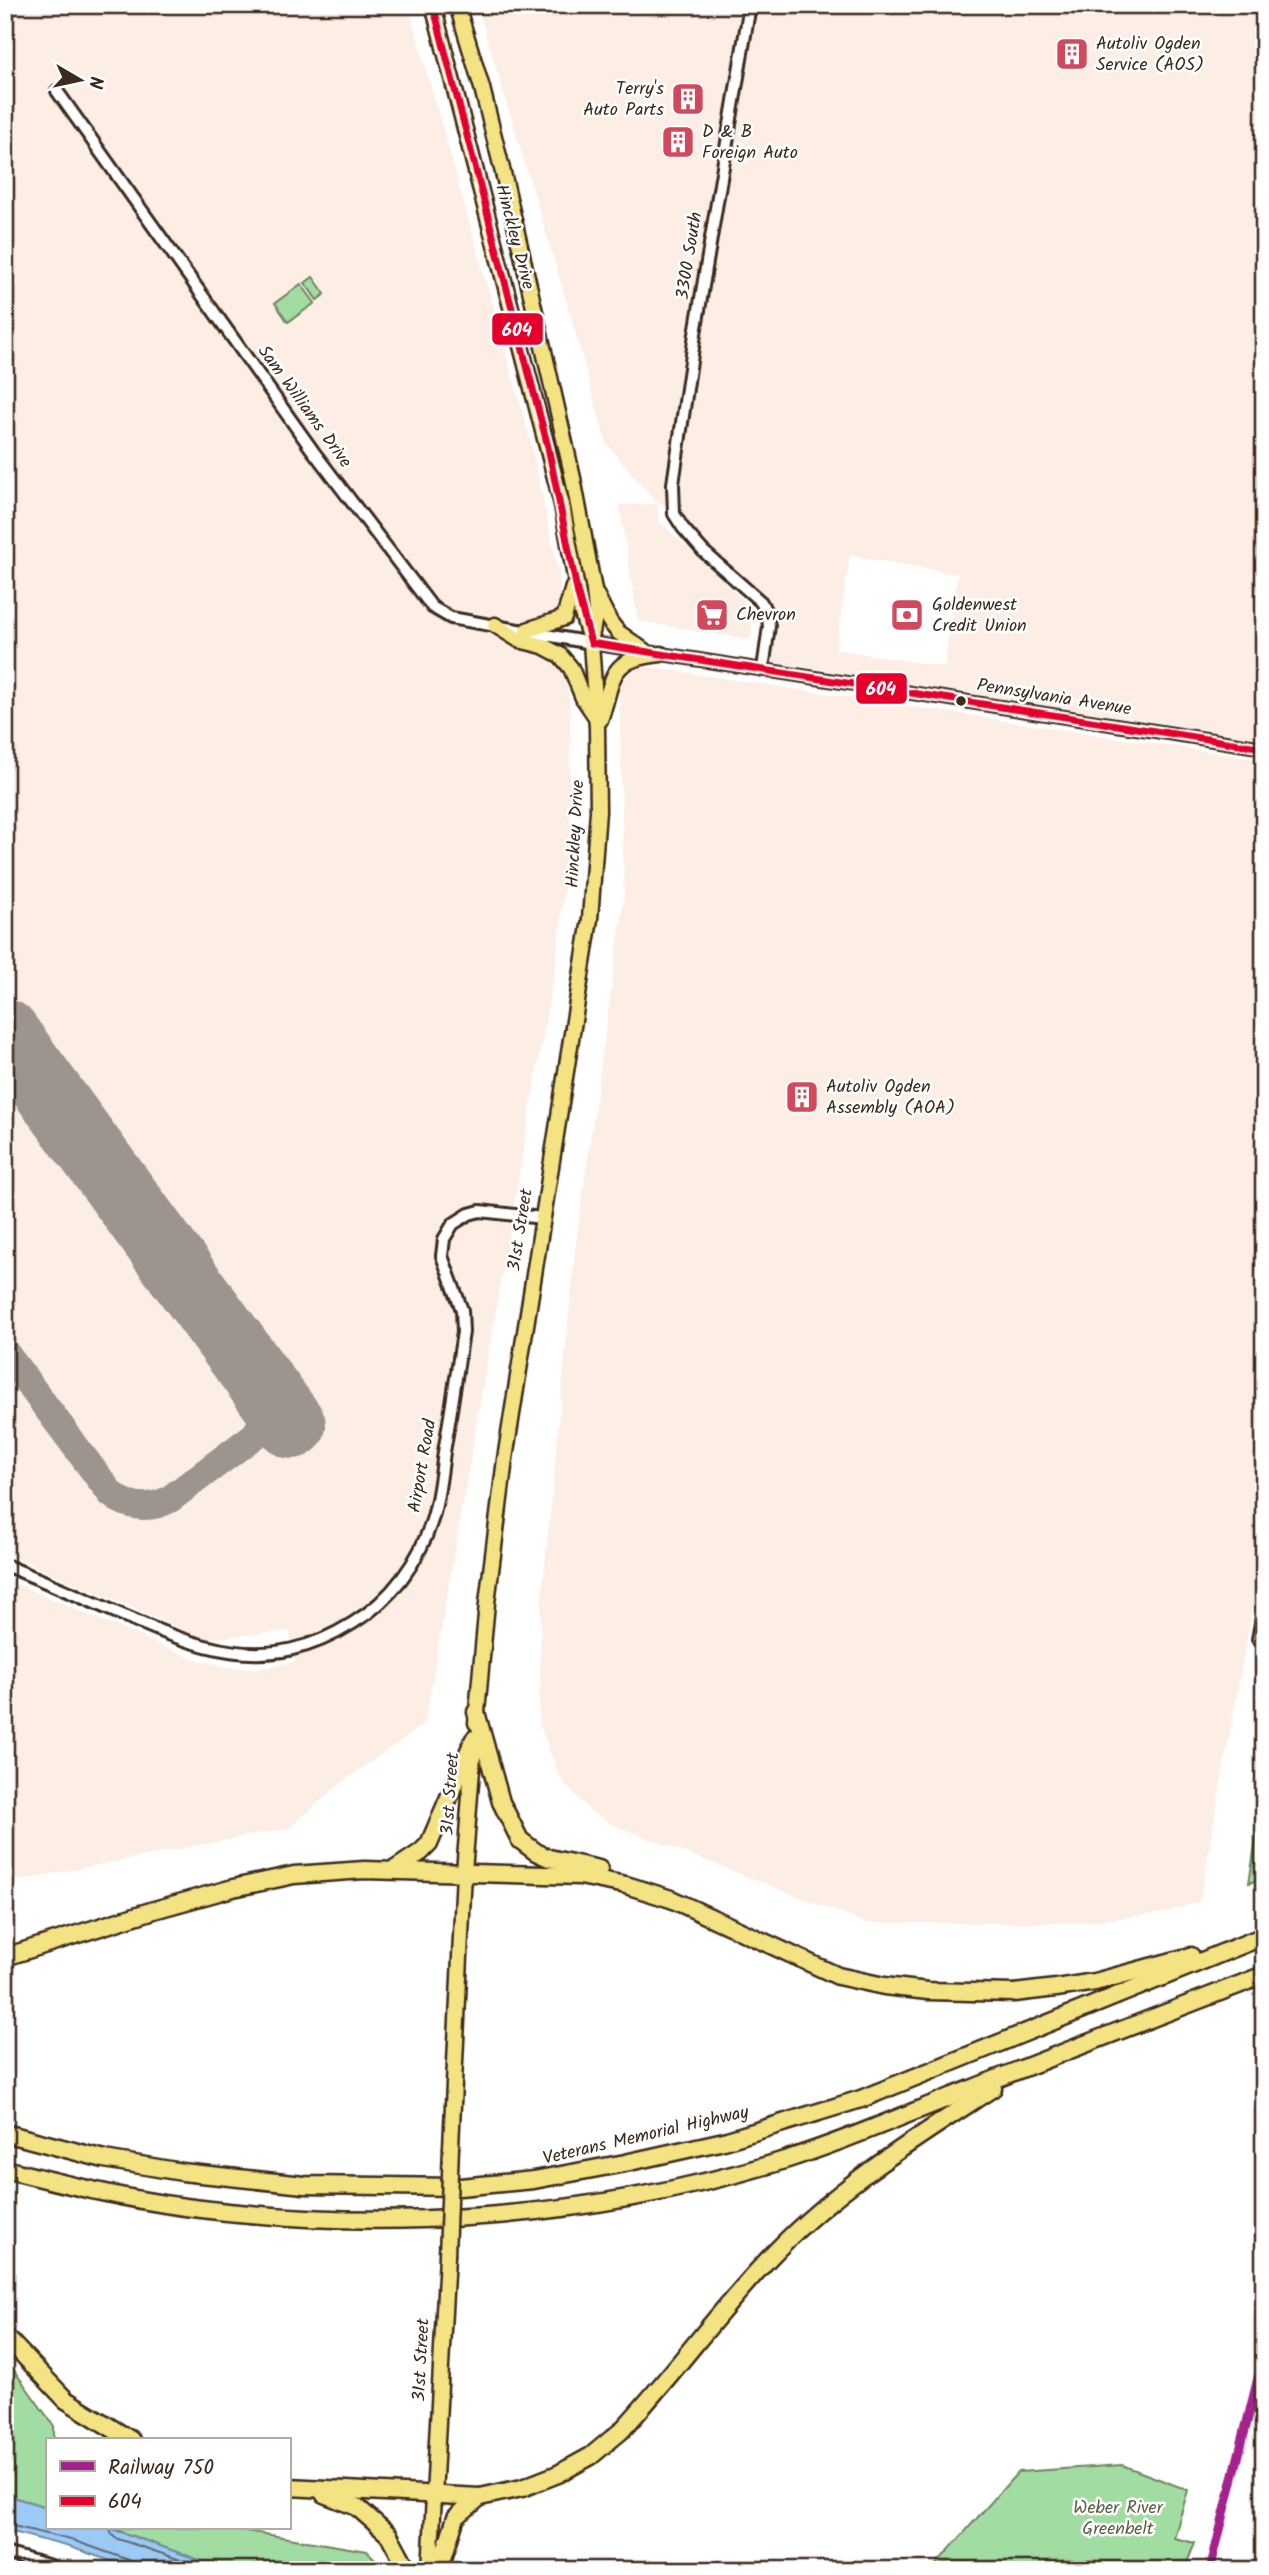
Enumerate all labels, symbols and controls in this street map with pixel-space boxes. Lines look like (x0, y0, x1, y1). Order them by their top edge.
place label: Autoliv Ogden Service (AOS) (1096, 30, 1204, 80)
building icon: Autoliv Ogden Service (AOS) (1053, 35, 1091, 73)
north arrow (46, 46, 116, 116)
text: N (79, 74, 111, 91)
place label: Terry's Auto Parts (583, 75, 664, 125)
building icon: Terry's Auto Parts (669, 80, 707, 118)
place label: D & B Foreign Auto (702, 118, 798, 168)
building icon: D & B Foreign Auto (659, 123, 697, 161)
street label: Hinckley Drive (486, 181, 542, 293)
street label: 3300 South (669, 210, 711, 302)
line badge: 604 (491, 312, 544, 346)
text: 604 (502, 316, 533, 346)
street label: Sam Williams Drive (249, 339, 359, 475)
place label: Goldenwest Credit Union (932, 591, 1027, 641)
supermarket icon: Chevron (693, 596, 731, 634)
bank icon: Goldenwest Credit Union (888, 596, 926, 634)
place label: Chevron (736, 601, 796, 630)
street label: Pennsylvania Avenue (975, 671, 1133, 725)
line badge: 604 (855, 672, 908, 705)
text: 604 (866, 675, 897, 705)
unlabelled marker (954, 694, 968, 708)
street label: Hinckley Drive (559, 779, 593, 889)
place label: Autoliv Ogden Assembly (AOA) (826, 1073, 955, 1123)
building icon: Autoliv Ogden Assembly (AOA) (783, 1078, 821, 1116)
street label: 31st Street (500, 1186, 542, 1273)
street label: Airport Road (401, 1416, 446, 1515)
street label: 31st Street (434, 1750, 468, 1837)
street label: Veterans Memorial Highway (540, 2098, 752, 2174)
street label: 31st Street (405, 2317, 439, 2402)
legend (46, 2438, 290, 2530)
text: Railway 750 (108, 2452, 214, 2485)
text: 604 (108, 2486, 142, 2519)
park label: Weber River Greenbelt (1073, 2494, 1164, 2544)

